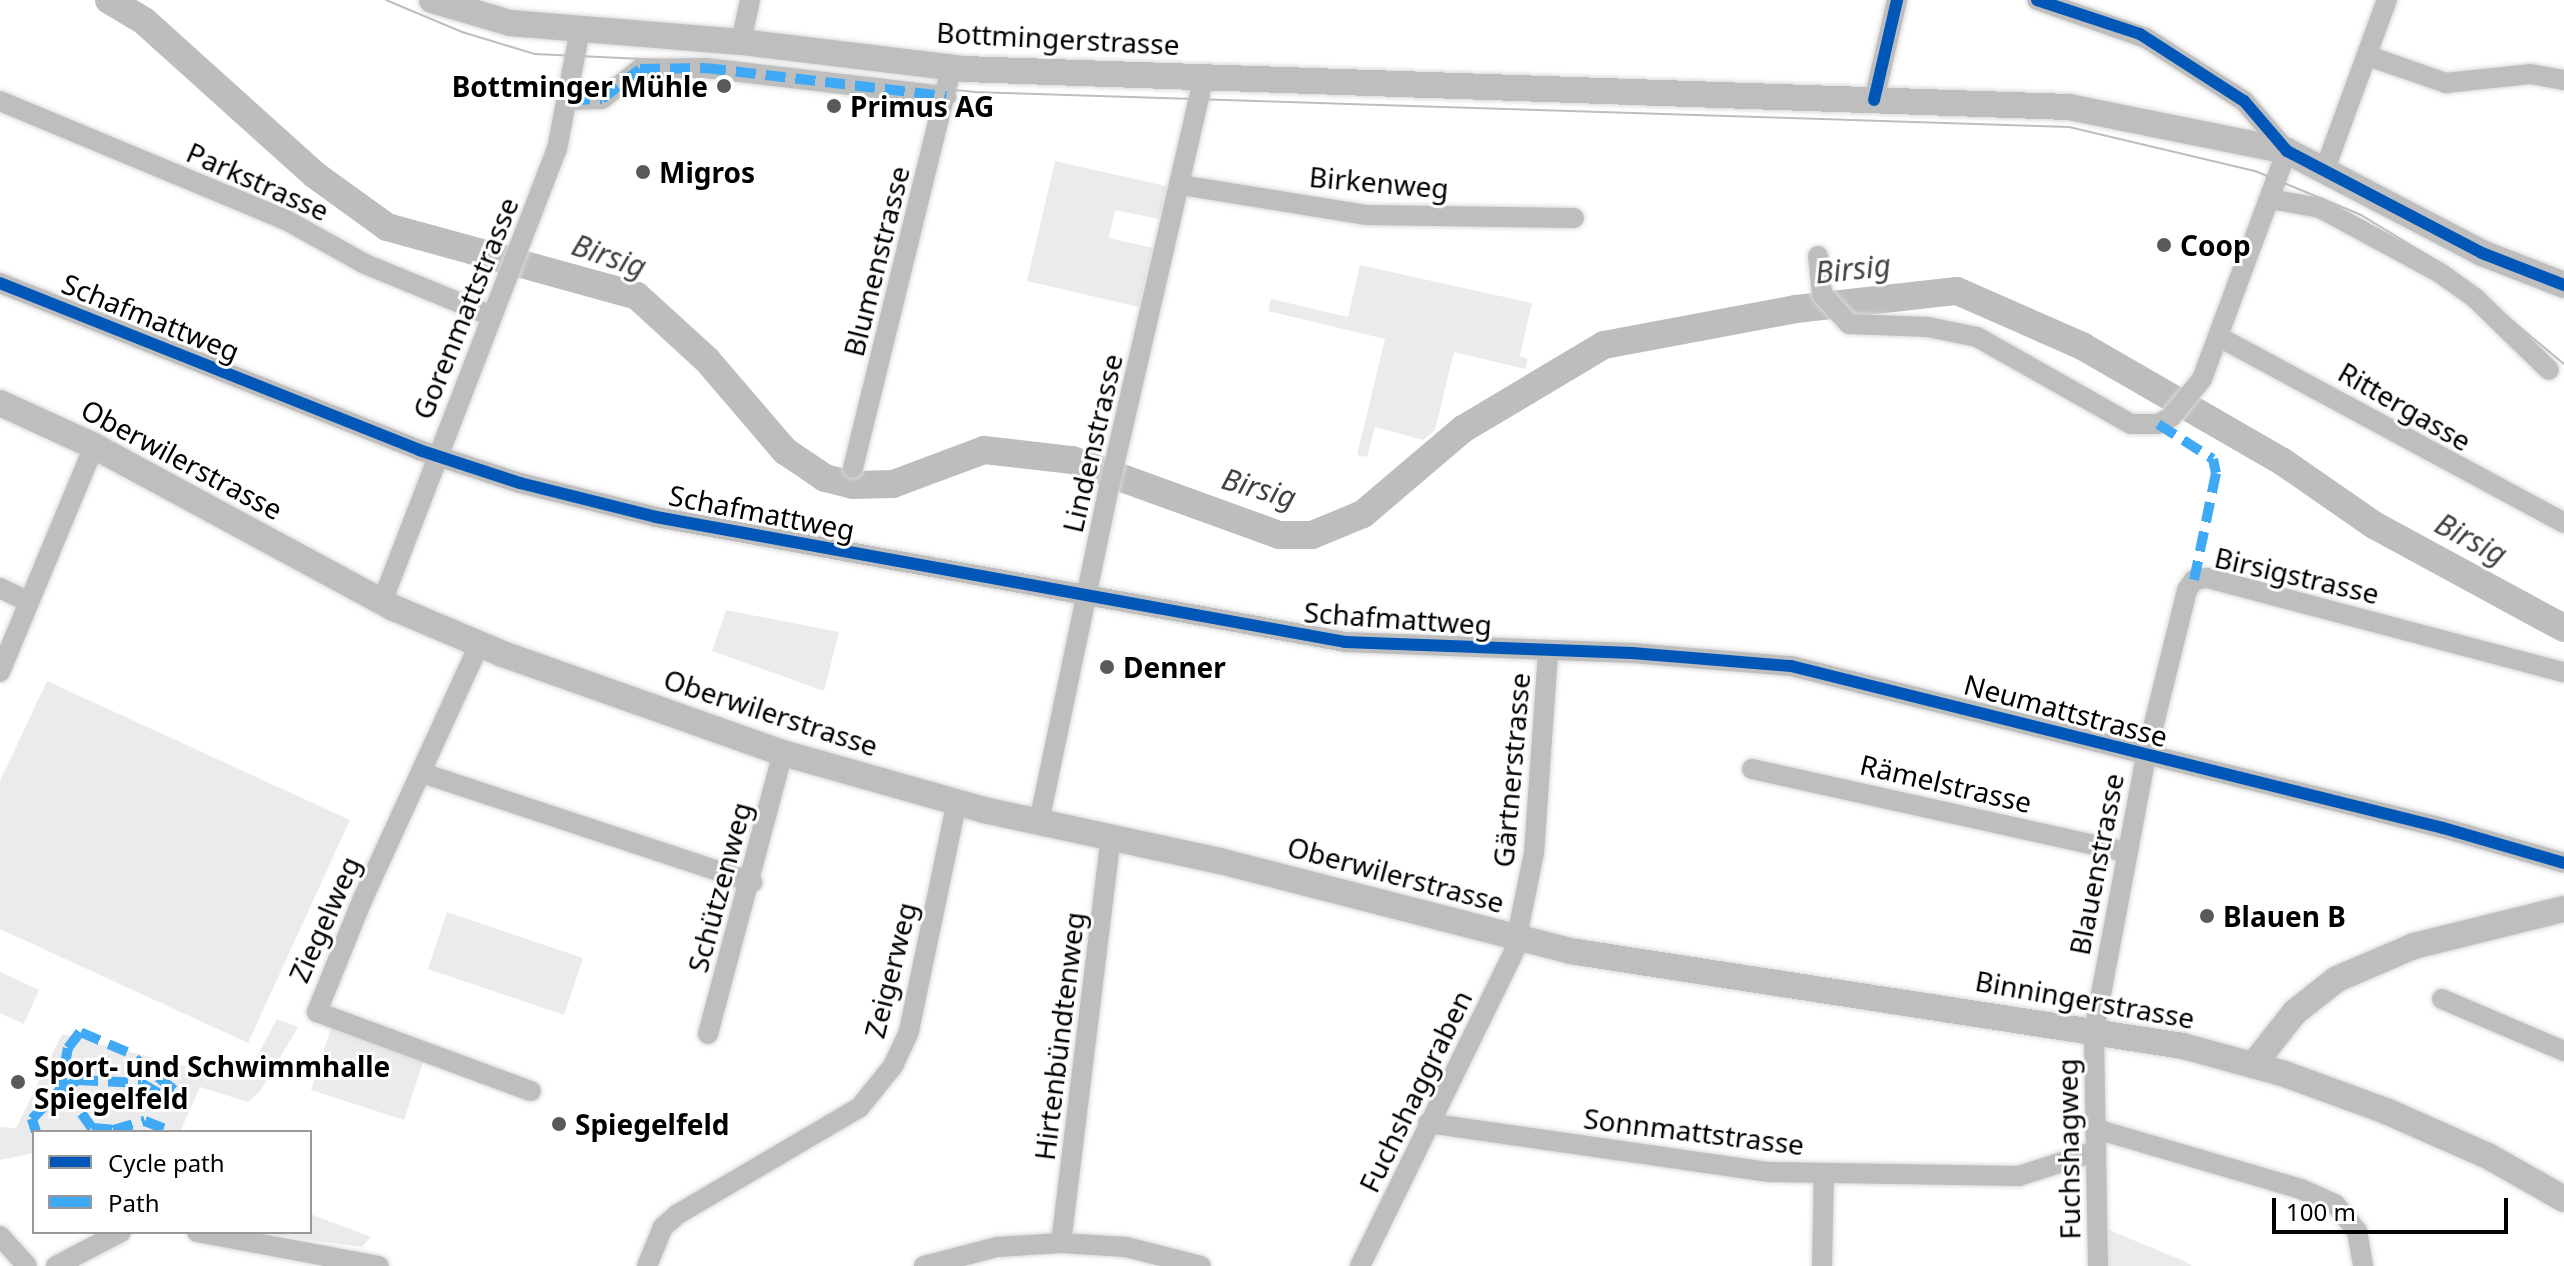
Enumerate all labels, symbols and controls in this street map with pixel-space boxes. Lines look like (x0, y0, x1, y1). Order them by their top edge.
street label: Bottmingerstrasse (936, 15, 1180, 61)
place label: Bottminger Mühle (452, 69, 708, 103)
marker: Bottminger Mühle (715, 77, 733, 95)
place label: Primus AG (850, 89, 994, 123)
marker: Primus AG (825, 97, 843, 115)
street label: Parkstrasse (182, 135, 334, 227)
place label: Migros (659, 155, 755, 189)
street label: Birkenweg (1308, 159, 1450, 205)
street label: Blumenstrasse (836, 162, 916, 360)
marker: Migros (634, 163, 652, 181)
street label: Gorenmattstrasse (405, 192, 525, 424)
water label: Birsig (567, 227, 651, 285)
place label: Coop (2180, 228, 2251, 262)
marker: Coop (2155, 236, 2173, 254)
water label: Birsig (1813, 247, 1893, 291)
street label: Schafmattweg (57, 266, 245, 368)
street label: Lindenstrasse (1055, 350, 1129, 536)
street label: Rittergasse (2333, 355, 2477, 457)
street label: Oberwilerstrasse (76, 392, 288, 526)
water label: Birsig (1218, 460, 1300, 516)
street label: Schafmattweg (666, 478, 858, 546)
water label: Birsig (2429, 505, 2513, 573)
street label: Birsigstrasse (2212, 540, 2382, 610)
street label: Schafmattweg (1303, 595, 1493, 641)
place label: Denner (1123, 650, 1226, 684)
marker: Denner (1098, 658, 1116, 676)
street label: Oberwilerstrasse (660, 662, 882, 762)
street label: Neumattstrasse (1961, 667, 2171, 753)
street label: Gärtnerstrasse (1486, 671, 1536, 869)
street label: Rämelstrasse (1857, 747, 2035, 819)
street label: Blauenstrasse (2062, 770, 2130, 958)
street label: Schützenweg (680, 798, 758, 976)
street label: Oberwilerstrasse (1284, 829, 1508, 919)
street label: Ziegelweg (281, 851, 367, 987)
street label: Zeigerweg (857, 899, 923, 1041)
place label: Blauen B (2223, 899, 2346, 933)
marker: Blauen B (2198, 907, 2216, 925)
street label: Hirtenbündtenweg (1027, 910, 1091, 1162)
street label: Binningerstrasse (1973, 963, 2197, 1035)
street label: Fuchshaggraben (1352, 985, 1478, 1197)
place label: Sport- und Schwimmhalle Spiegelfeld (34, 1049, 390, 1115)
street label: Fuchshagweg (2050, 1058, 2086, 1240)
marker: Sport- und Schwimmhalle Spiegelfeld (9, 1073, 27, 1091)
street label: Sonnmattstrasse (1582, 1101, 1806, 1161)
place label: Spiegelfeld (575, 1107, 730, 1141)
marker: Spiegelfeld (550, 1115, 568, 1133)
legend (32, 1130, 312, 1234)
text: Cycle path (108, 1146, 225, 1179)
scale bar (2276, 1182, 2512, 1232)
text: Path (108, 1186, 159, 1219)
text: 100 m (2286, 1195, 2356, 1228)

